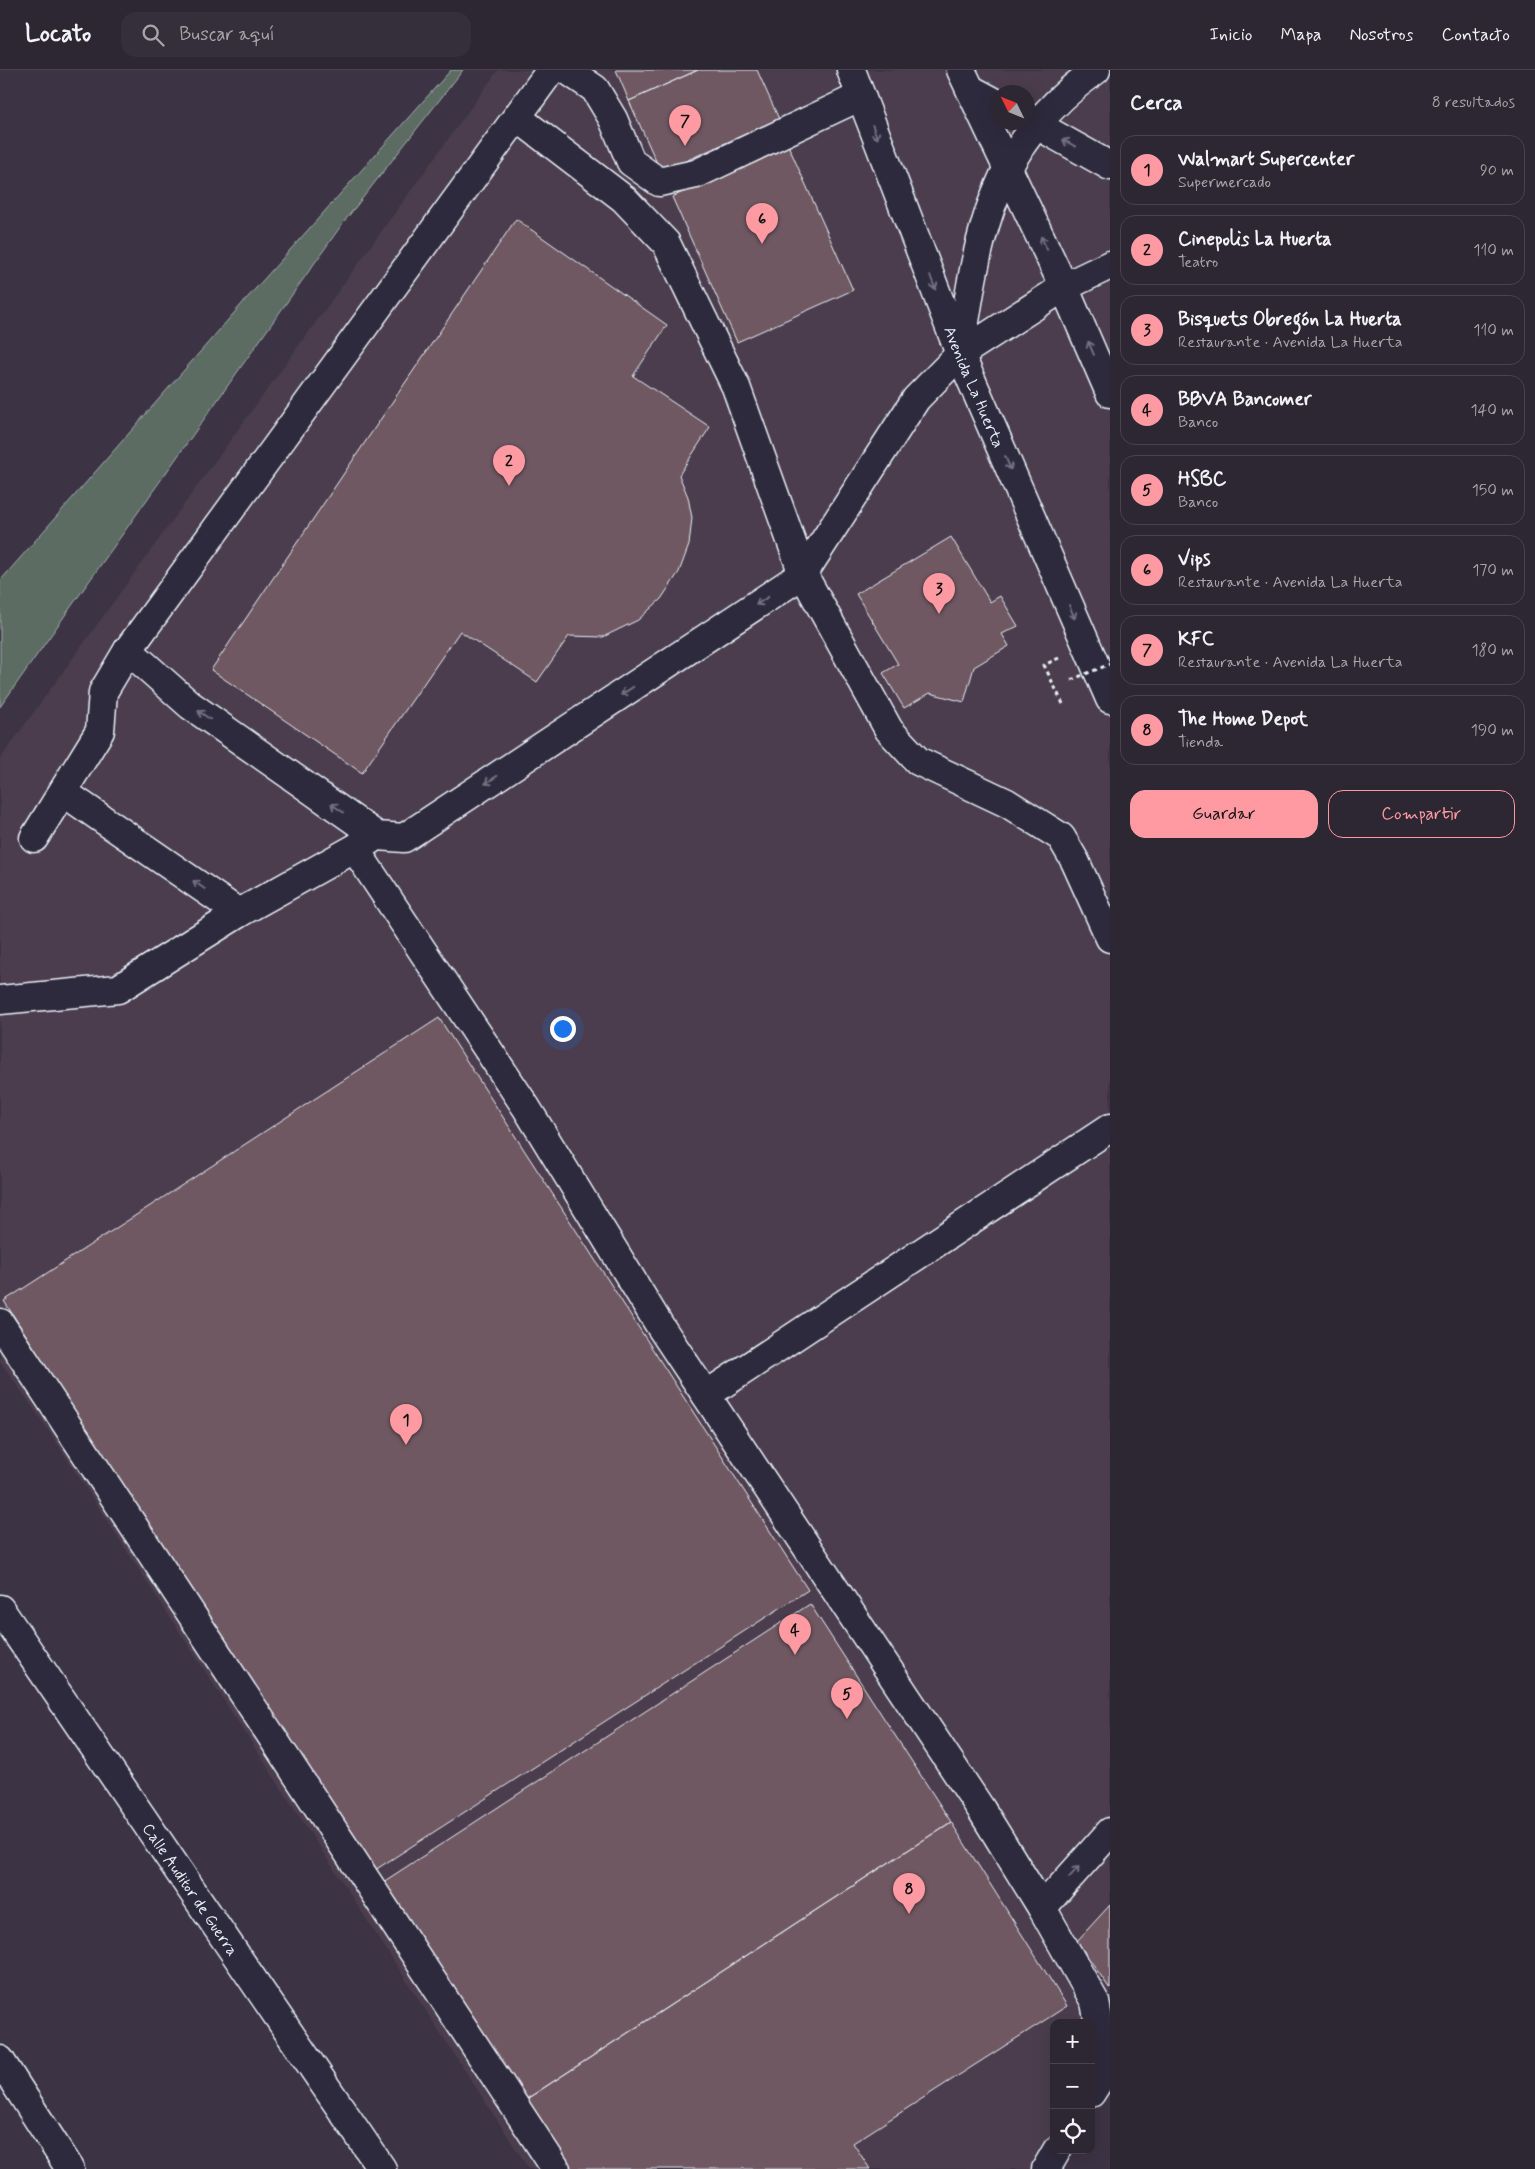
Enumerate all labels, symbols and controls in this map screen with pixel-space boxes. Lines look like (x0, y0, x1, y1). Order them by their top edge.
search box (121, 12, 471, 57)
text: Locato (25, 19, 91, 50)
icon: search (139, 21, 167, 49)
text: Buscar aquí (179, 22, 275, 47)
text: Inicio (1210, 23, 1252, 47)
text: Mapa (1280, 23, 1321, 47)
text: Nosotros (1349, 23, 1414, 47)
text: Contacto (1442, 23, 1510, 47)
north arrow (990, 85, 1035, 130)
text: Cerca (1130, 89, 1183, 117)
text: 8 resultados (1432, 92, 1515, 113)
pin: 7 (669, 105, 701, 146)
one-way arrow (871, 124, 880, 139)
one-way arrow (1061, 138, 1076, 148)
text: Walmart Supercenter (1178, 147, 1354, 172)
text: 1 (1143, 160, 1151, 181)
text: 90 m (1480, 160, 1514, 181)
text: Supermercado (1178, 172, 1271, 193)
pin: 6 (746, 203, 778, 244)
text: Cinepolis La Huerta (1178, 227, 1332, 252)
one-way arrow (1038, 236, 1048, 251)
text: 2 (1143, 240, 1151, 261)
text: 110 m (1473, 240, 1514, 261)
text: Teatro (1178, 252, 1218, 273)
one-way arrow (929, 275, 938, 291)
text: Bisquets Obregón La Huerta (1178, 307, 1402, 332)
text: 3 (1143, 320, 1151, 341)
text: 110 m (1473, 320, 1514, 341)
street label: Avenida La Huerta (938, 323, 1009, 451)
text: Restaurante · Avenida La Huerta (1178, 332, 1402, 353)
one-way arrow (1085, 341, 1095, 356)
text: BBVA Bancomer (1178, 387, 1312, 412)
text: 4 (1142, 400, 1152, 421)
text: 140 m (1470, 400, 1514, 421)
text: Banco (1178, 412, 1218, 433)
pin: 2 (493, 445, 525, 486)
one-way arrow (1003, 455, 1013, 470)
text: HSBC (1178, 467, 1226, 492)
text: 5 (1142, 480, 1152, 501)
text: 150 m (1472, 480, 1514, 501)
text: Banco (1178, 492, 1218, 513)
text: Vips (1178, 547, 1210, 572)
text: 6 (1143, 560, 1151, 581)
text: 170 m (1472, 560, 1514, 581)
text: Restaurante · Avenida La Huerta (1178, 572, 1402, 593)
pin: 3 (923, 573, 955, 614)
one-way arrow (756, 596, 770, 606)
one-way arrow (1068, 604, 1078, 619)
text: KFC (1178, 627, 1214, 652)
text: 7 (1142, 640, 1152, 661)
text: 180 m (1471, 640, 1514, 661)
text: Restaurante · Avenida La Huerta (1178, 652, 1402, 673)
one-way arrow (620, 686, 634, 696)
text: The Home Depot (1178, 707, 1308, 732)
one-way arrow (197, 710, 211, 720)
text: 8 (1142, 720, 1152, 741)
text: 190 m (1471, 720, 1514, 741)
text: Tienda (1178, 732, 1223, 753)
one-way arrow (484, 775, 498, 785)
button: Guardar (1130, 790, 1318, 838)
button: Compartir (1328, 790, 1515, 838)
one-way arrow (330, 803, 344, 813)
one-way arrow (192, 880, 206, 890)
your location (550, 1016, 576, 1042)
pin: 1 (390, 1404, 422, 1445)
pin: 4 (779, 1614, 811, 1655)
pin: 5 (831, 1678, 863, 1719)
street label: Calle Auditor de Guerra (137, 1819, 243, 1960)
one-way arrow (1069, 1865, 1080, 1878)
pin: 8 (893, 1873, 925, 1914)
map controls (1050, 2019, 1095, 2154)
button: + (1050, 2019, 1095, 2064)
button: − (1050, 2064, 1095, 2109)
button: locate (1050, 2109, 1095, 2154)

